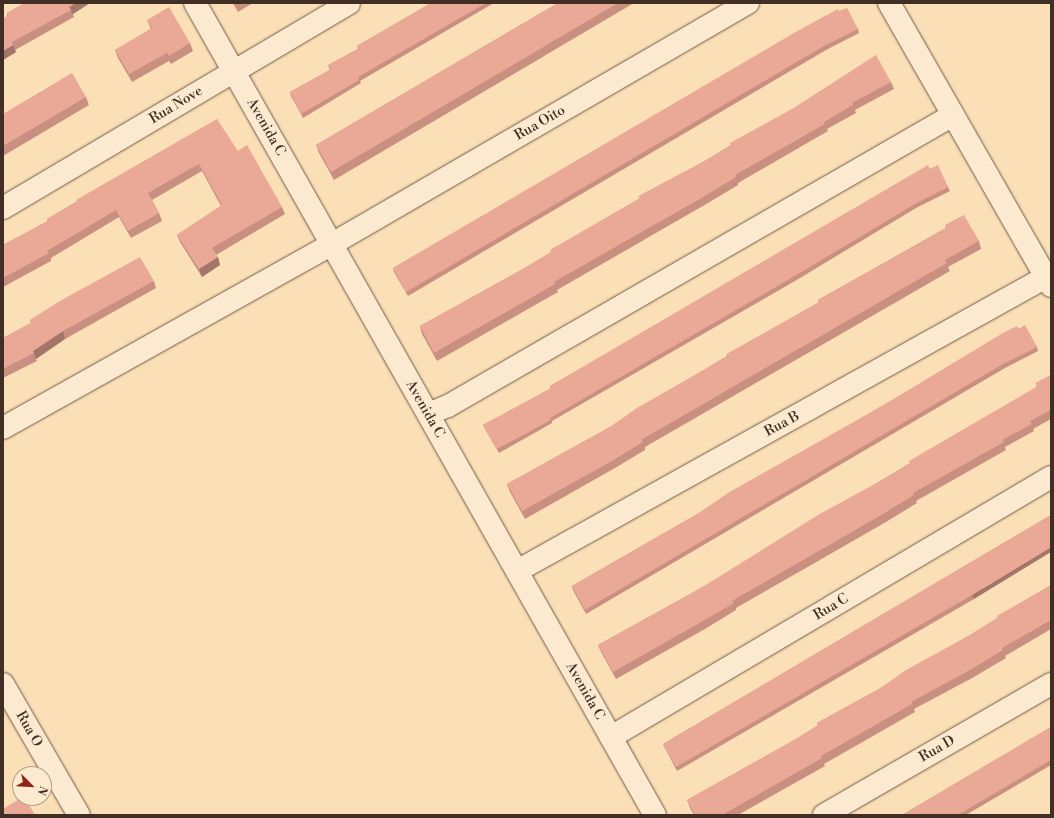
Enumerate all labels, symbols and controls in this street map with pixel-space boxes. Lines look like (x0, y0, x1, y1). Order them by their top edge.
street label: Rua Nove (146, 83, 206, 127)
street label: Avenida C (243, 95, 289, 159)
street label: Rua Oito (512, 102, 568, 144)
street label: Avenida C (402, 377, 448, 441)
street label: Rua B (762, 408, 802, 440)
street label: Rua C (811, 590, 851, 624)
street label: Avenida C (562, 659, 608, 723)
street label: Rua O (12, 708, 46, 750)
street label: Rua D (916, 732, 958, 766)
north arrow (12, 766, 52, 806)
text: N (34, 784, 50, 797)

